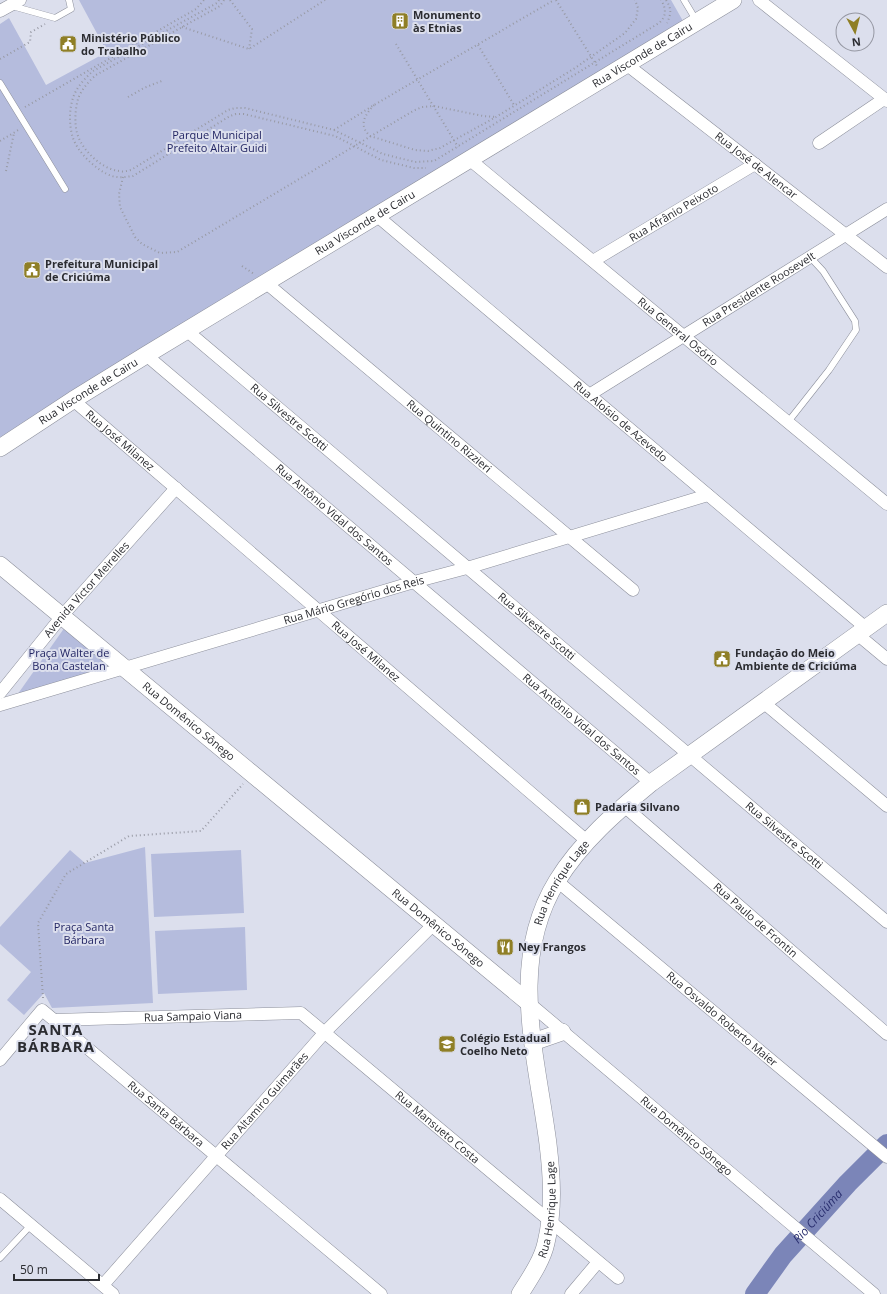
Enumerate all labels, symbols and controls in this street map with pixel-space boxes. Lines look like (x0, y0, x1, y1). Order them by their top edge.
place label: Monumento às Etnias (413, 7, 481, 35)
building icon: Monumento às Etnias (390, 11, 410, 31)
north arrow (835, 12, 875, 52)
street label: Rua Visconde de Cairu (589, 18, 695, 91)
place label: Ministério Público do Trabalho (81, 30, 181, 58)
public building icon: Ministério Público do Trabalho (58, 34, 78, 54)
text: N (851, 34, 862, 50)
park label: Parque Municipal Prefeito Altair Guidi (167, 127, 267, 155)
street label: Rua José de Alencar (712, 128, 801, 202)
street label: Rua Afrânio Peixoto (626, 180, 721, 245)
street label: Rua Visconde de Cairu (312, 186, 418, 258)
street label: Rua Presidente Roosevelt (699, 248, 818, 330)
place label: Prefeitura Municipal de Criciúma (45, 256, 158, 284)
public building icon: Prefeitura Municipal de Criciúma (22, 260, 42, 280)
street label: Rua General Osório (635, 293, 722, 369)
street label: Rua Visconde de Cairu (36, 354, 140, 428)
street label: Rua Aloísio de Azevedo (571, 377, 671, 465)
street label: Rua Silvestre Scotti (248, 380, 331, 454)
street label: Rua Quintino Rizzieri (404, 396, 495, 476)
street label: Rua José Milanez (83, 406, 158, 474)
street label: Rua Antônio Vidal dos Santos (273, 460, 397, 568)
street label: Avenida Victor Meirelles (40, 538, 132, 640)
street label: Rua Mário Gregório dos Reis (282, 572, 426, 627)
street label: Rua Silvestre Scotti (495, 589, 579, 663)
street label: Rua José Milanez (329, 617, 404, 685)
park label: Praça Walter de Bona Castelan (29, 645, 109, 673)
place label: Fundação do Meio Ambiente de Criciúma (735, 645, 857, 673)
public building icon: Fundação do Meio Ambiente de Criciúma (712, 649, 732, 669)
street label: Rua Antônio Vidal dos Santos (520, 670, 644, 778)
street label: Rua Domênico Sônego (140, 678, 239, 764)
shop icon: Padaria Silvano (572, 797, 592, 817)
street label: Rua Silvestre Scotti (743, 798, 826, 872)
place label: Padaria Silvano (595, 799, 680, 814)
street label: Rua Henrique Lage (530, 836, 592, 927)
street label: Rua Paulo de Frontin (710, 879, 801, 960)
street label: Rua Domênico Sônego (389, 885, 488, 971)
park label: Praça Santa Bárbara (54, 919, 114, 947)
restaurant icon: Ney Frangos (495, 937, 515, 957)
place label: Ney Frangos (518, 939, 586, 954)
street label: Rua Osvaldo Roberto Maier (663, 968, 781, 1070)
street label: Rua Sampaio Viana (144, 1007, 242, 1024)
district label: SANTA BÁRBARA (17, 1019, 95, 1056)
place label: Colégio Estadual Coelho Neto (460, 1030, 550, 1058)
school or university icon: Colégio Estadual Coelho Neto (437, 1034, 457, 1054)
street label: Rua Altamiro Guimarães (217, 1049, 311, 1153)
street label: Rua Santa Bárbara (125, 1077, 208, 1150)
street label: Rua Mansueto Costa (392, 1087, 483, 1166)
street label: Rua Domênico Sônego (638, 1092, 736, 1179)
street label: Rua Henrique Lage (534, 1161, 559, 1260)
water label: Rio Criciúma (789, 1185, 846, 1247)
scale bar (14, 1256, 99, 1282)
text: 50 m (20, 1261, 48, 1278)

